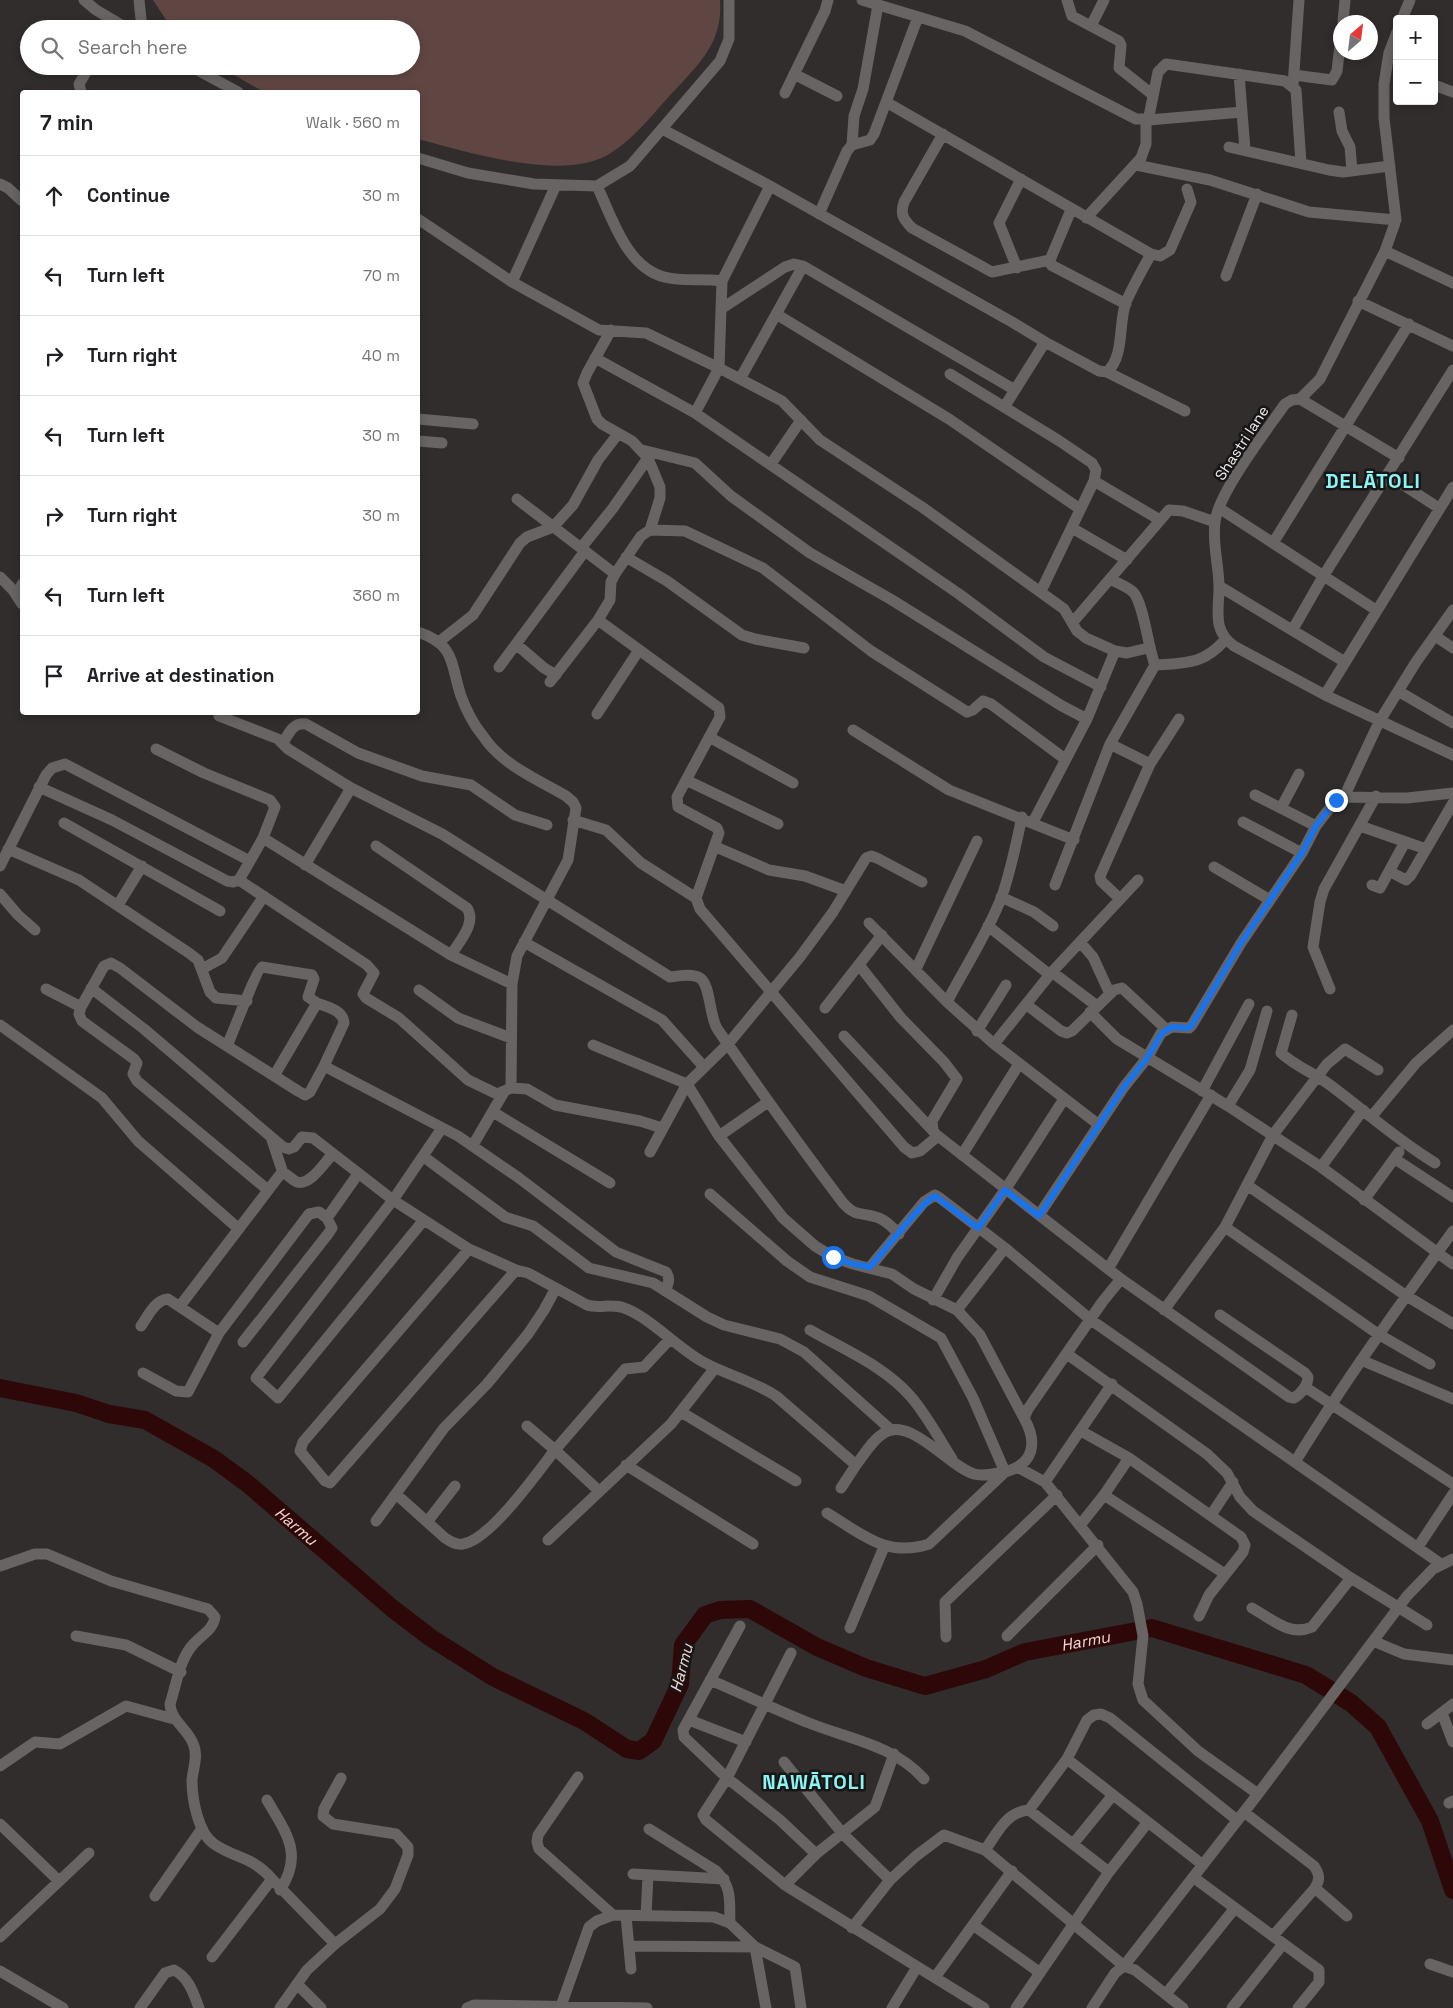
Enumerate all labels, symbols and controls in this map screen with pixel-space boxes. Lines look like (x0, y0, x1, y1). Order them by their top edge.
north arrow (1333, 15, 1378, 60)
map controls (1393, 15, 1438, 105)
button: + (1393, 15, 1438, 60)
search box (20, 20, 420, 75)
icon: search (38, 34, 66, 62)
text: Search here (78, 35, 188, 60)
button: − (1393, 60, 1438, 105)
text: 7 min (40, 109, 93, 136)
text: Walk · 560 m (306, 112, 400, 133)
icon: ahead (40, 182, 68, 210)
text: Continue (87, 183, 170, 208)
text: 30 m (362, 185, 400, 206)
icon: left (40, 262, 68, 290)
text: Turn left (87, 263, 165, 288)
text: 70 m (363, 265, 400, 286)
icon: right (40, 342, 68, 370)
text: Turn right (87, 343, 177, 368)
text: 40 m (362, 345, 400, 366)
street label: Shastri lane (1210, 402, 1273, 484)
icon: left (40, 422, 68, 450)
text: Turn left (87, 423, 165, 448)
text: 30 m (362, 425, 400, 446)
district label: DELĀTOLI (1325, 468, 1421, 494)
icon: right (40, 502, 68, 530)
text: Turn right (87, 503, 177, 528)
text: 30 m (362, 505, 400, 526)
icon: left (40, 582, 68, 610)
text: Turn left (87, 583, 165, 608)
text: 360 m (352, 585, 400, 606)
icon: arrive (40, 662, 68, 690)
text: Arrive at destination (87, 663, 275, 688)
route end (1325, 789, 1348, 812)
route start (822, 1246, 845, 1269)
water label: Harmu (271, 1502, 322, 1551)
water label: Harmu (1059, 1626, 1113, 1656)
water label: Harmu (665, 1641, 698, 1695)
district label: NAWĀTOLI (762, 1769, 866, 1795)

